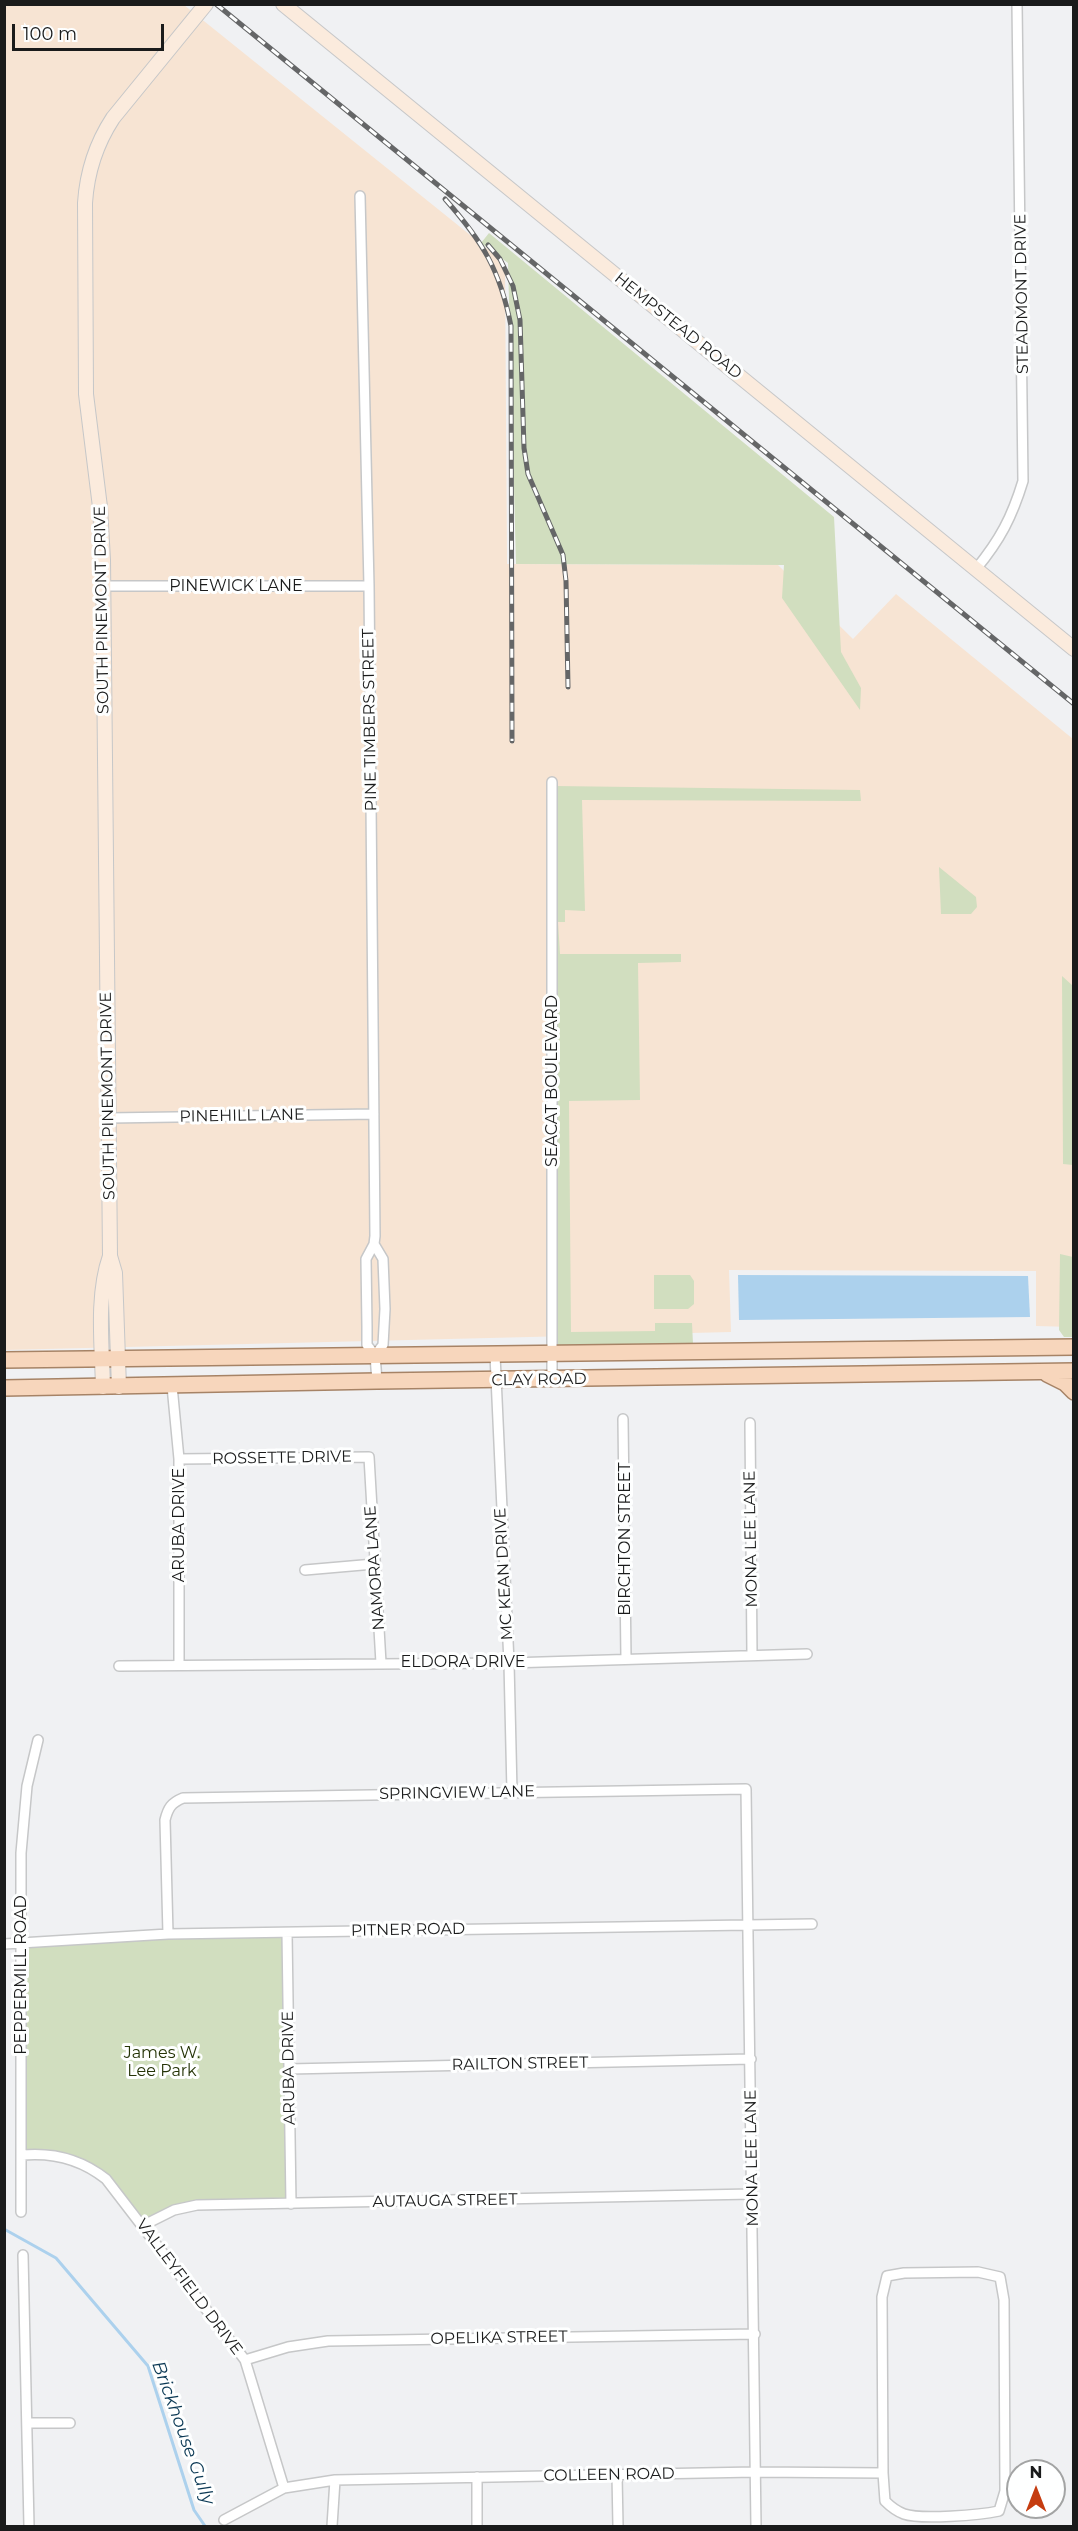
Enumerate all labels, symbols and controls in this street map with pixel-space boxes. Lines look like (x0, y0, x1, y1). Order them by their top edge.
scale bar (15, 12, 166, 50)
text: 100 m (23, 23, 77, 45)
street label: STEADMONT DRIVE (1011, 214, 1033, 374)
street label: HEMPSTEAD ROAD (610, 269, 746, 383)
street label: SOUTH PINEMONT DRIVE (91, 506, 113, 714)
street label: PINEWICK LANE (169, 576, 303, 596)
street label: PINE TIMBERS STREET (359, 628, 381, 812)
street label: SOUTH PINEMONT DRIVE (97, 992, 119, 1200)
street label: SEACAT BOULEVARD (542, 995, 562, 1167)
street label: PINEHILL LANE (179, 1105, 305, 1127)
street label: CLAY ROAD (491, 1370, 587, 1390)
street label: ROSSETTE DRIVE (212, 1447, 352, 1469)
street label: BIRCHTON STREET (615, 1462, 635, 1616)
street label: ARUBA DRIVE (169, 1468, 189, 1582)
street label: MONA LEE LANE (740, 1470, 762, 1608)
street label: NAMORA LANE (361, 1505, 389, 1631)
street label: MC KEAN DRIVE (491, 1507, 517, 1641)
street label: ELDORA DRIVE (400, 1652, 526, 1672)
street label: SPRINGVIEW LANE (379, 1782, 535, 1804)
street label: PEPPERMILL ROAD (11, 1895, 31, 2055)
street label: PITNER ROAD (351, 1919, 465, 1941)
street label: ARUBA DRIVE (278, 2011, 300, 2125)
park label: James W. Lee Park (124, 2043, 200, 2081)
street label: RAILTON STREET (451, 2053, 589, 2075)
street label: MONA LEE LANE (741, 2089, 763, 2227)
street label: AUTAUGA STREET (372, 2190, 518, 2212)
street label: VALLEYFIELD DRIVE (132, 2215, 246, 2359)
street label: OPELIKA STREET (430, 2327, 568, 2349)
water label: Brickhouse Gully (147, 2358, 219, 2508)
north arrow (1006, 2459, 1066, 2519)
text: N (1030, 2463, 1042, 2482)
street label: COLLEEN ROAD (543, 2464, 675, 2486)

